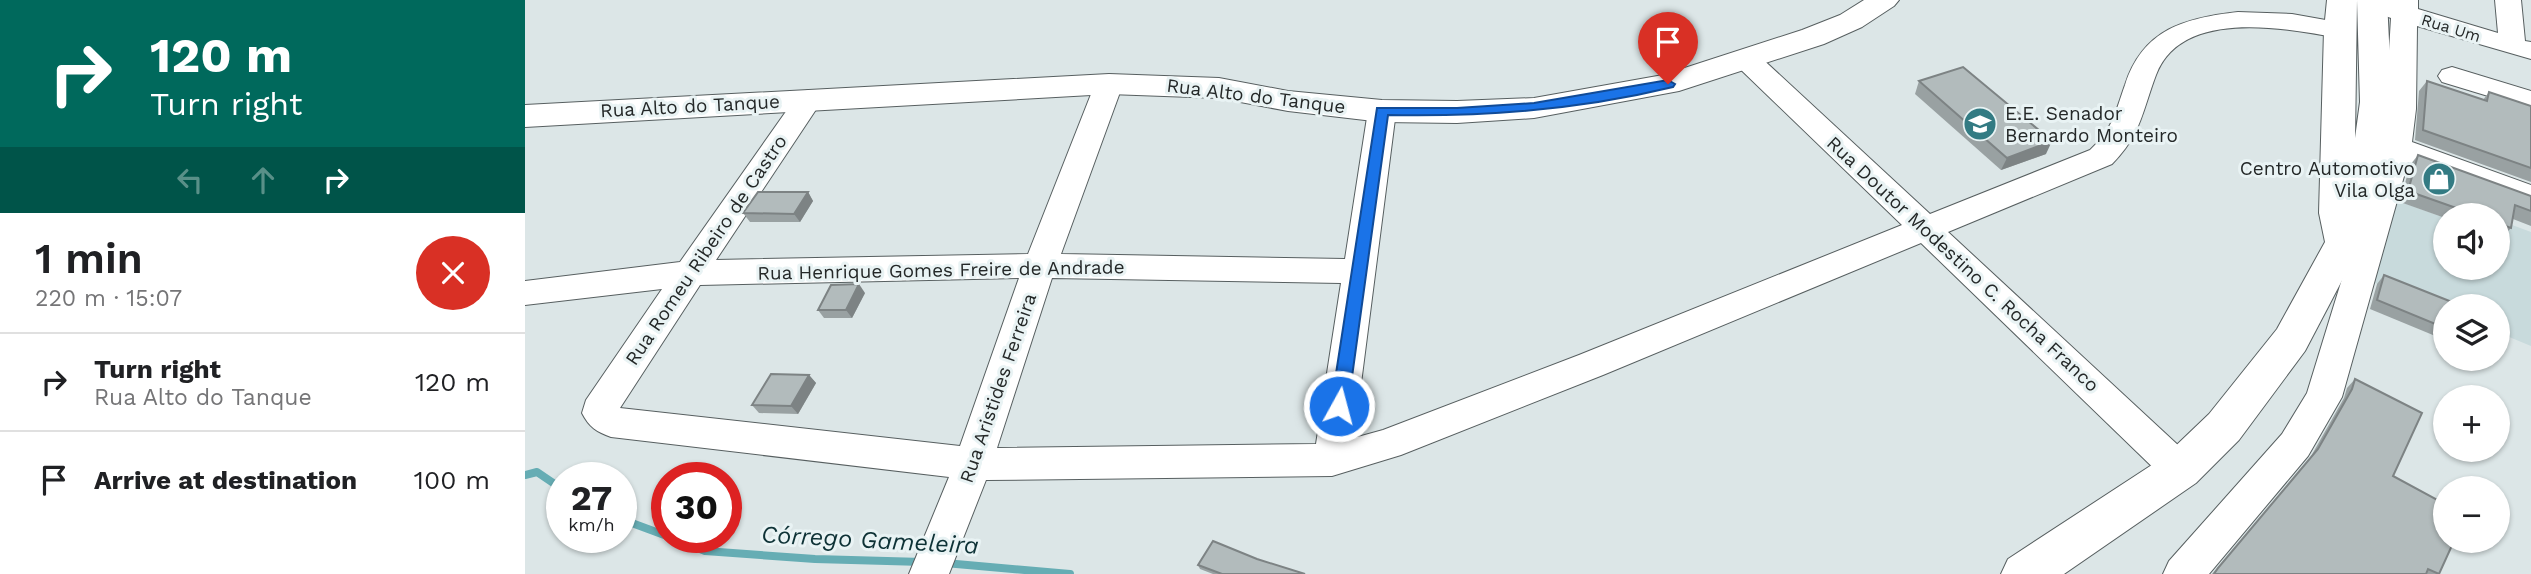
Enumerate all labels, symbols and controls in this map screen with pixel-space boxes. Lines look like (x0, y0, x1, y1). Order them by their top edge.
street label: Rua Um (2419, 10, 2483, 46)
pin (1638, 12.0, 1698, 84)
icon: arrive (1649, 23, 1687, 61)
text: 120 m (150, 26, 292, 84)
icon: right (35, 28, 126, 119)
street label: Rua Alto do Tanque (1165, 74, 1347, 118)
text: Turn right (150, 85, 302, 123)
street label: Rua Alto do Tanque (600, 90, 780, 122)
place label: E.E. Senador Bernardo Monteiro (2005, 102, 2178, 147)
school or university icon: E.E. Senador Bernardo Monteiro (1961, 105, 1999, 143)
street label: Rua Romeu Ribeiro de Castro (620, 131, 792, 369)
street label: Rua Doutor Modestino C. Rocha Franco (1822, 131, 2104, 397)
place label: Centro Automotivo Vila Olga (2240, 157, 2415, 202)
shop icon: Centro Automotivo Vila Olga (2420, 160, 2458, 198)
icon: left (171, 161, 209, 199)
icon: ahead (244, 161, 282, 199)
icon: right (317, 161, 355, 199)
map controls (2433, 203, 2510, 553)
button: sound (2433, 203, 2510, 280)
text: 1 min (35, 234, 143, 283)
button: close (416, 236, 490, 310)
street label: Rua Henrique Gomes Freire de Andrade (757, 255, 1125, 285)
text: 220 m · 15:07 (35, 285, 182, 312)
street label: Rua Aristides Ferreira (955, 290, 1041, 486)
button: layers (2433, 294, 2510, 371)
text: Turn right (94, 354, 221, 384)
icon: right (35, 363, 73, 401)
text: 120 m (415, 367, 490, 397)
position arrow (1302, 369, 1376, 443)
text: Rua Alto do Tanque (94, 384, 312, 411)
button: + (2433, 385, 2510, 462)
icon: arrive (35, 461, 73, 499)
speed limit sign: 30 (651, 462, 742, 553)
text: Arrive at destination (94, 465, 357, 495)
text: 100 m (414, 465, 490, 495)
button: − (2433, 476, 2510, 553)
text: 27 (571, 477, 612, 519)
text: km/h (568, 514, 615, 535)
water label: Córrego Gameleira (761, 520, 980, 560)

